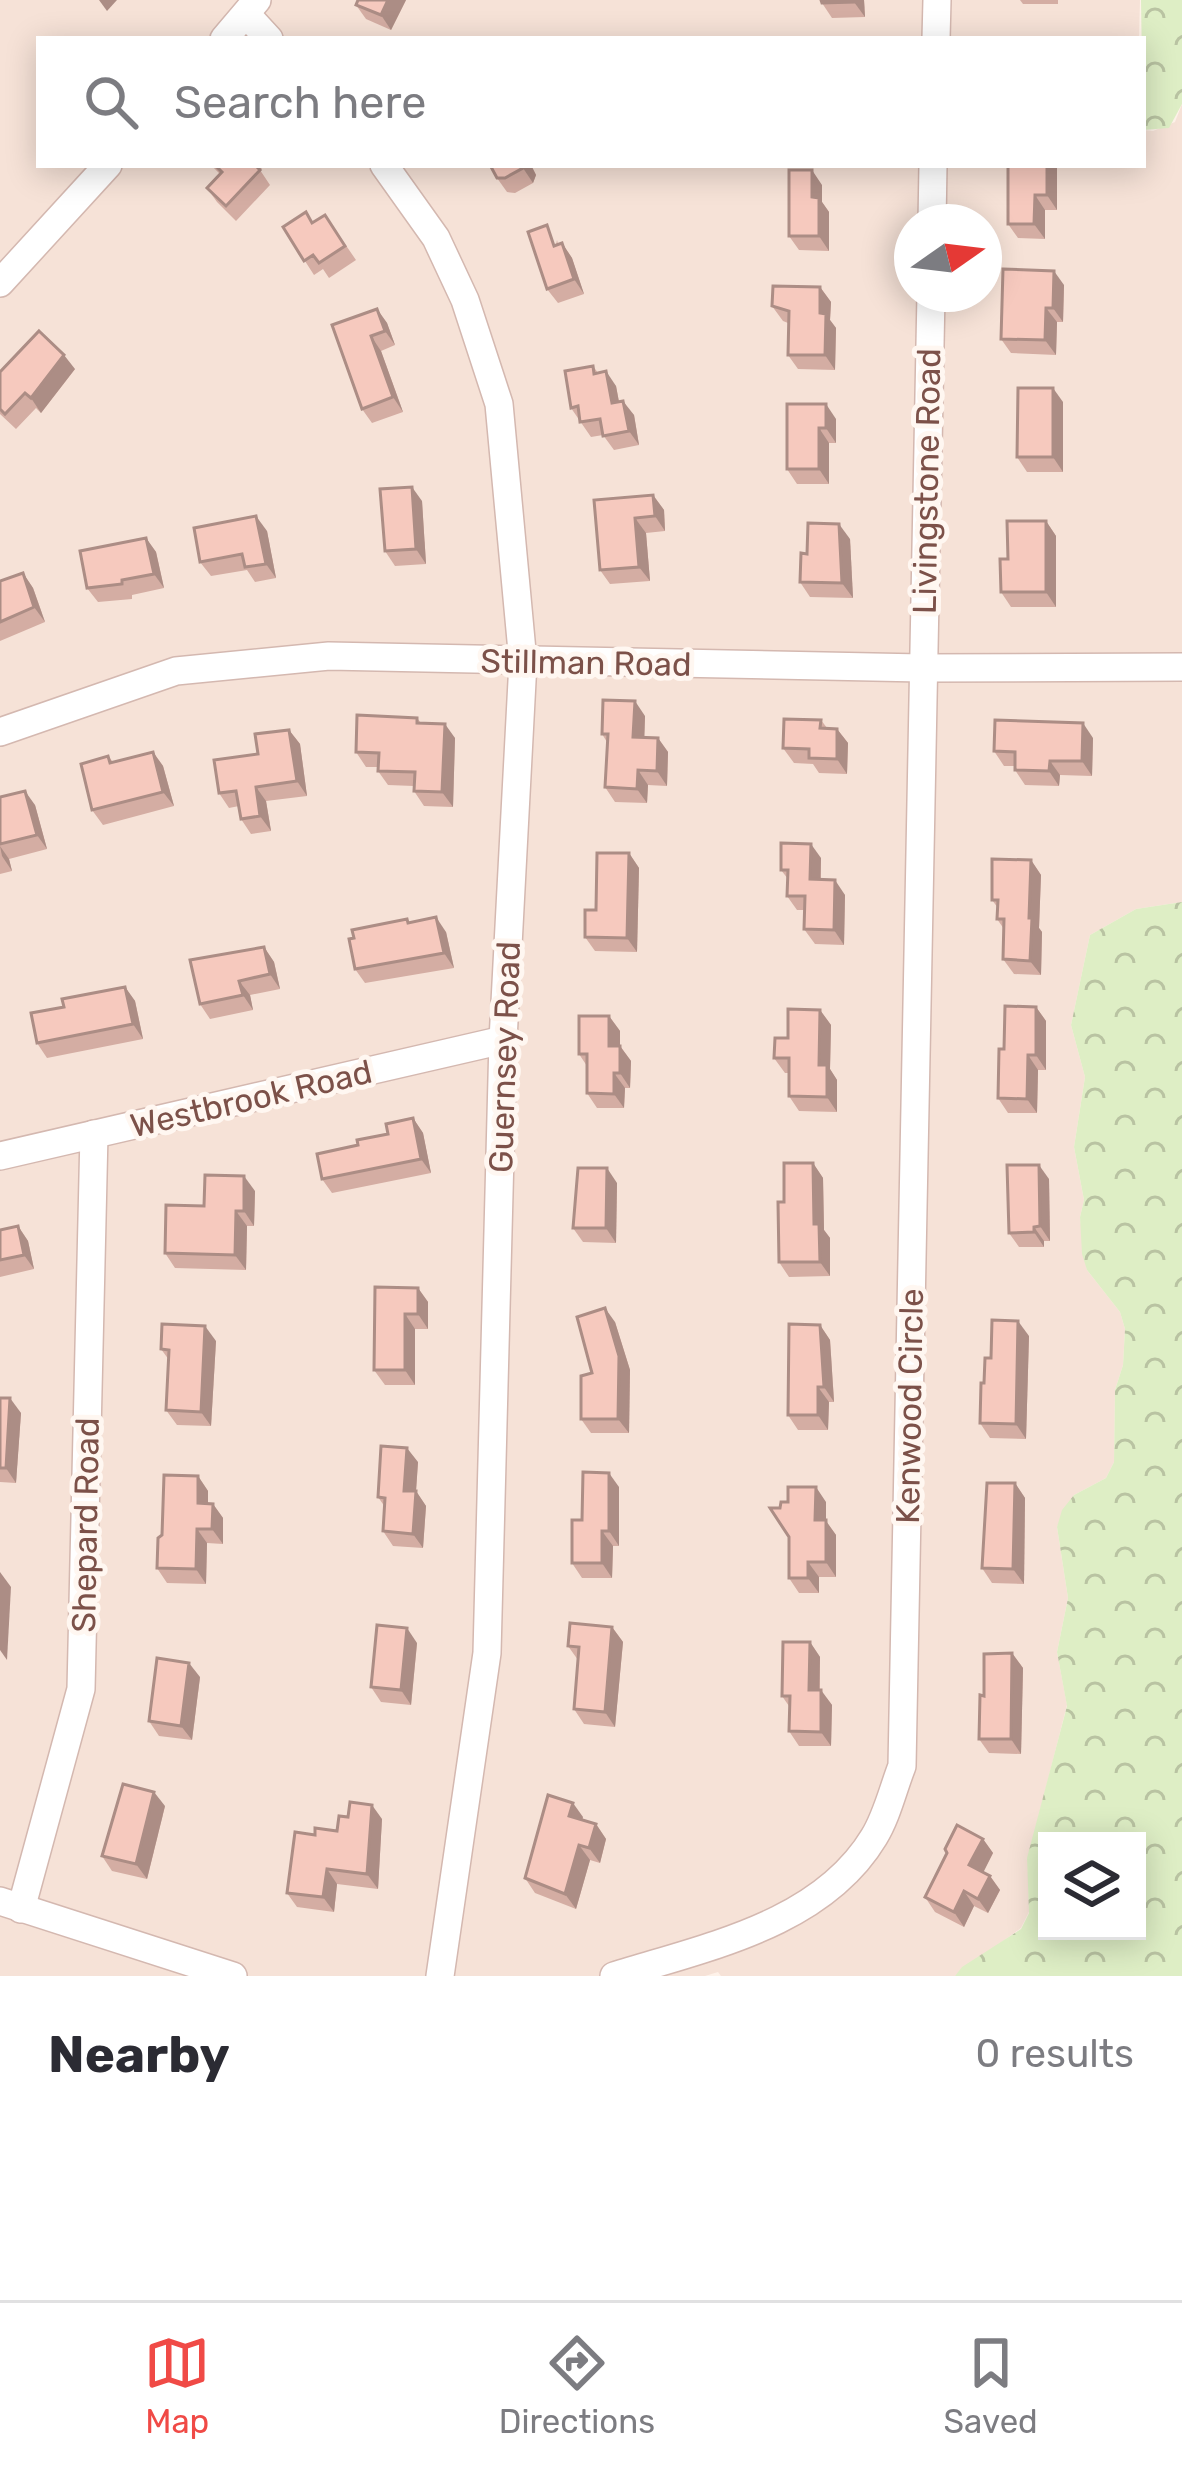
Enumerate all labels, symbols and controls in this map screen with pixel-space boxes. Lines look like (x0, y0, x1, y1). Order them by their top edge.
search box (36, 36, 1146, 168)
icon: search (78, 69, 144, 135)
text: Search here (174, 76, 426, 129)
north arrow (894, 204, 1002, 312)
street label: Livingstone Road (905, 348, 948, 614)
street label: Stillman Road (480, 641, 692, 684)
street label: Guernsey Road (481, 941, 528, 1173)
street label: Westbrook Road (127, 1052, 376, 1145)
street label: Kenwood Circle (888, 1288, 931, 1524)
street label: Shepard Road (64, 1417, 107, 1633)
map controls (1038, 1832, 1146, 1940)
button: layers (1038, 1832, 1146, 1940)
text: Nearby (48, 2024, 230, 2085)
text: 0 results (975, 2031, 1134, 2077)
tab: Map (144, 2330, 210, 2441)
tab: Directions (499, 2330, 655, 2441)
tab: Saved (944, 2330, 1038, 2441)

